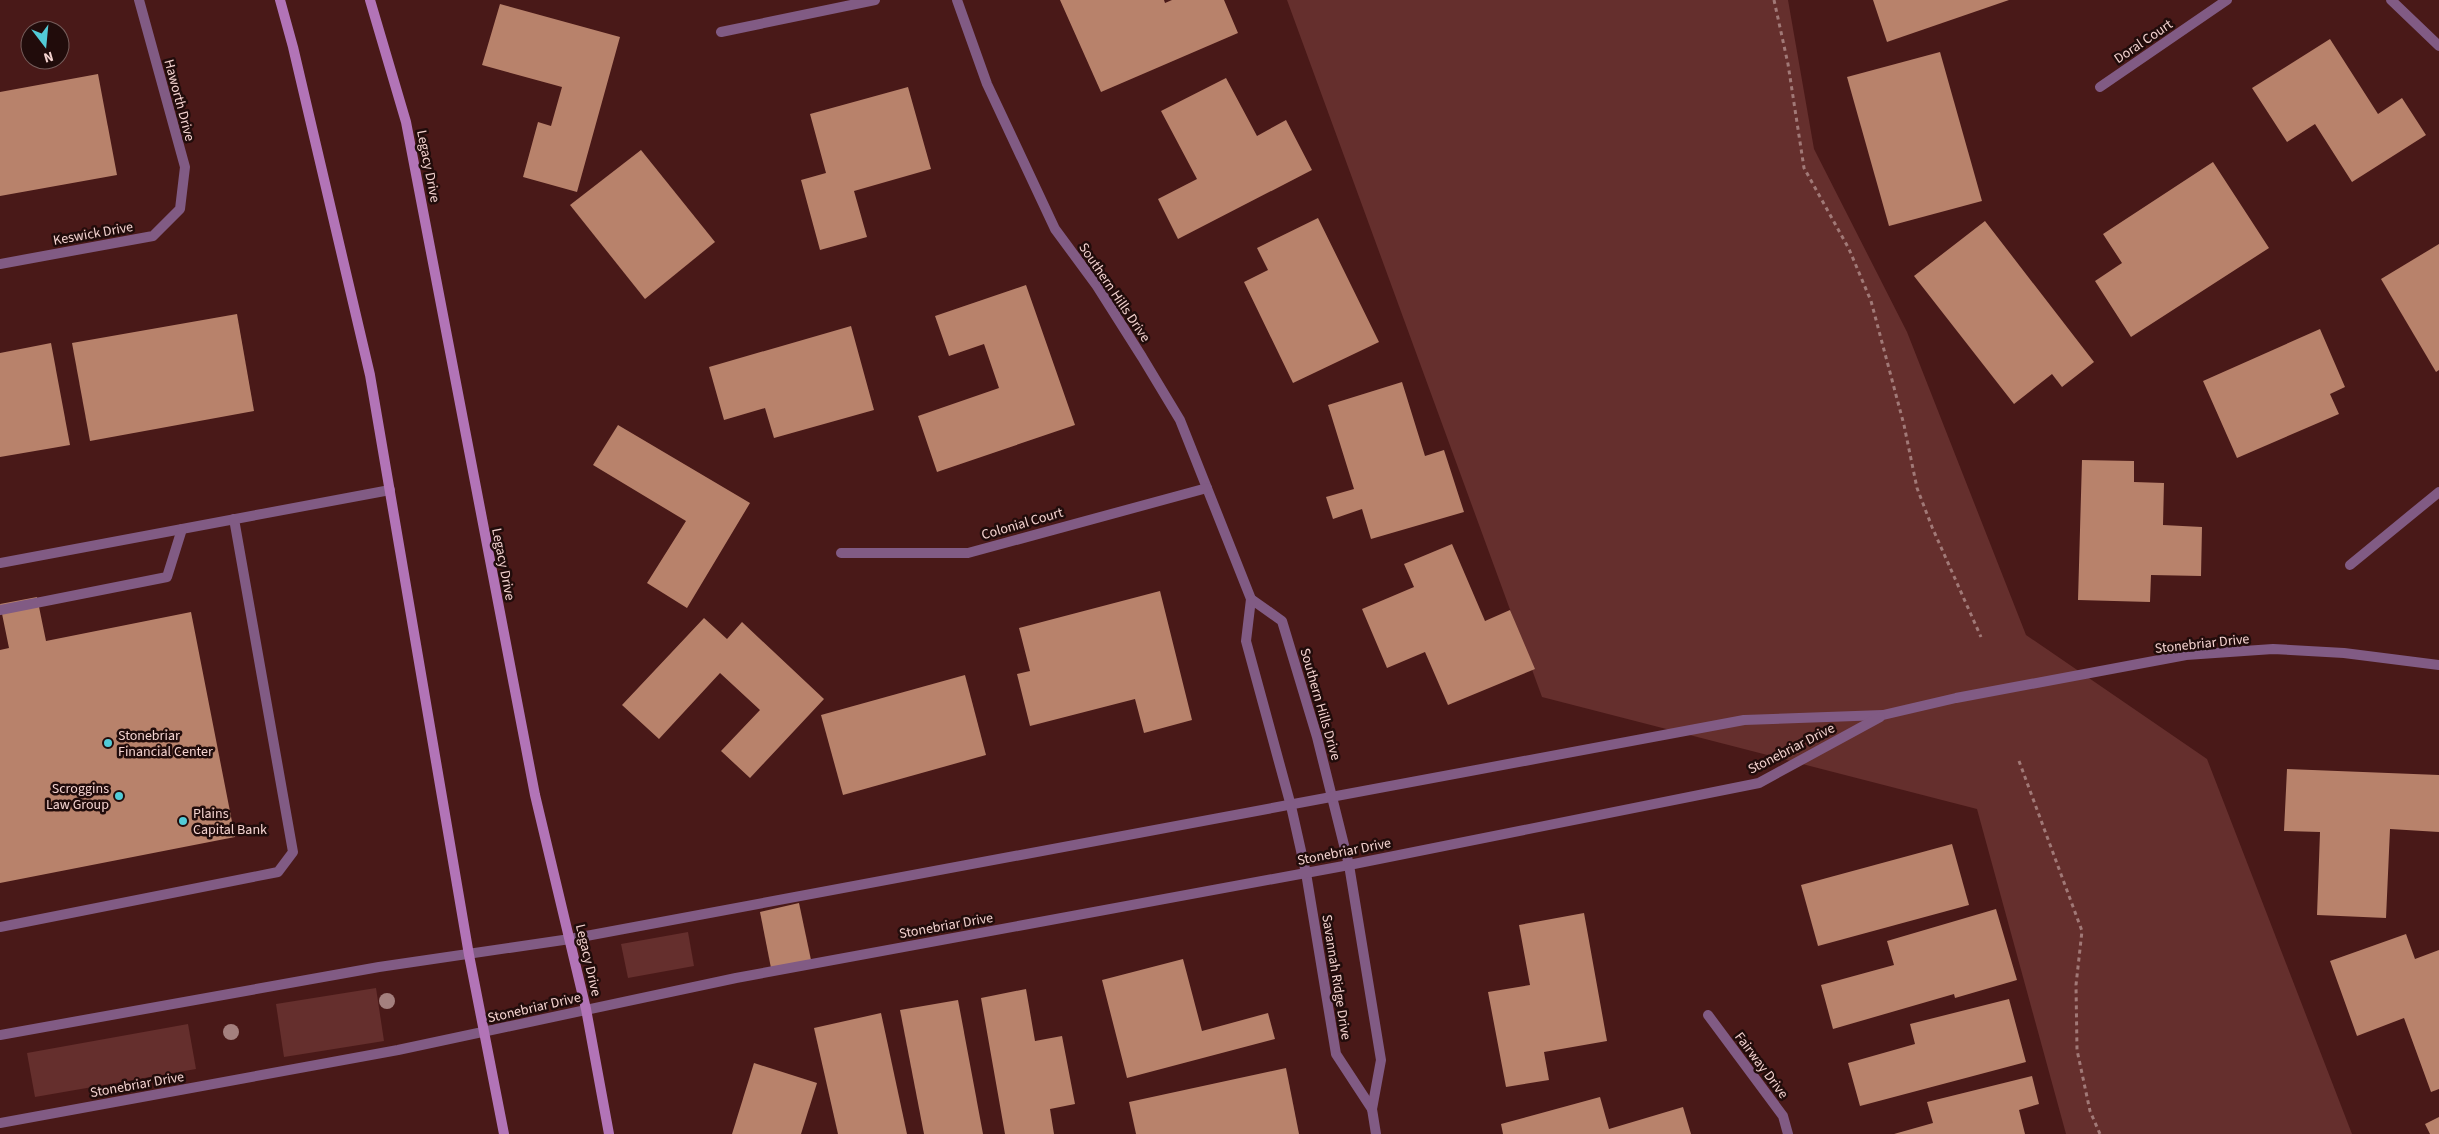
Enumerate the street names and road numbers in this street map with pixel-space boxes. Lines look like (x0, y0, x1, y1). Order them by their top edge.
street label: Doral Court (2110, 15, 2177, 69)
street label: Haworth Drive (158, 57, 200, 144)
street label: Legacy Drive (411, 128, 445, 204)
street label: Keswick Drive (52, 217, 135, 251)
street label: Southern Hills Drive (1073, 239, 1155, 346)
street label: Colonial Court (979, 503, 1066, 545)
street label: Legacy Drive (486, 526, 520, 602)
street label: Stonebriar Drive (2154, 629, 2250, 659)
street label: Southern Hills Drive (1294, 646, 1346, 763)
street label: Stonebriar Drive (1745, 718, 1838, 779)
street label: Stonebriar Drive (1296, 833, 1393, 871)
street label: Stonebriar Drive (898, 908, 995, 944)
street label: Savannah Ridge Drive (1316, 913, 1356, 1041)
street label: Legacy Drive (570, 922, 606, 998)
street label: Stonebriar Drive (486, 988, 583, 1028)
street label: Fairway Drive (1730, 1028, 1793, 1103)
street label: Stonebriar Drive (89, 1067, 186, 1103)

